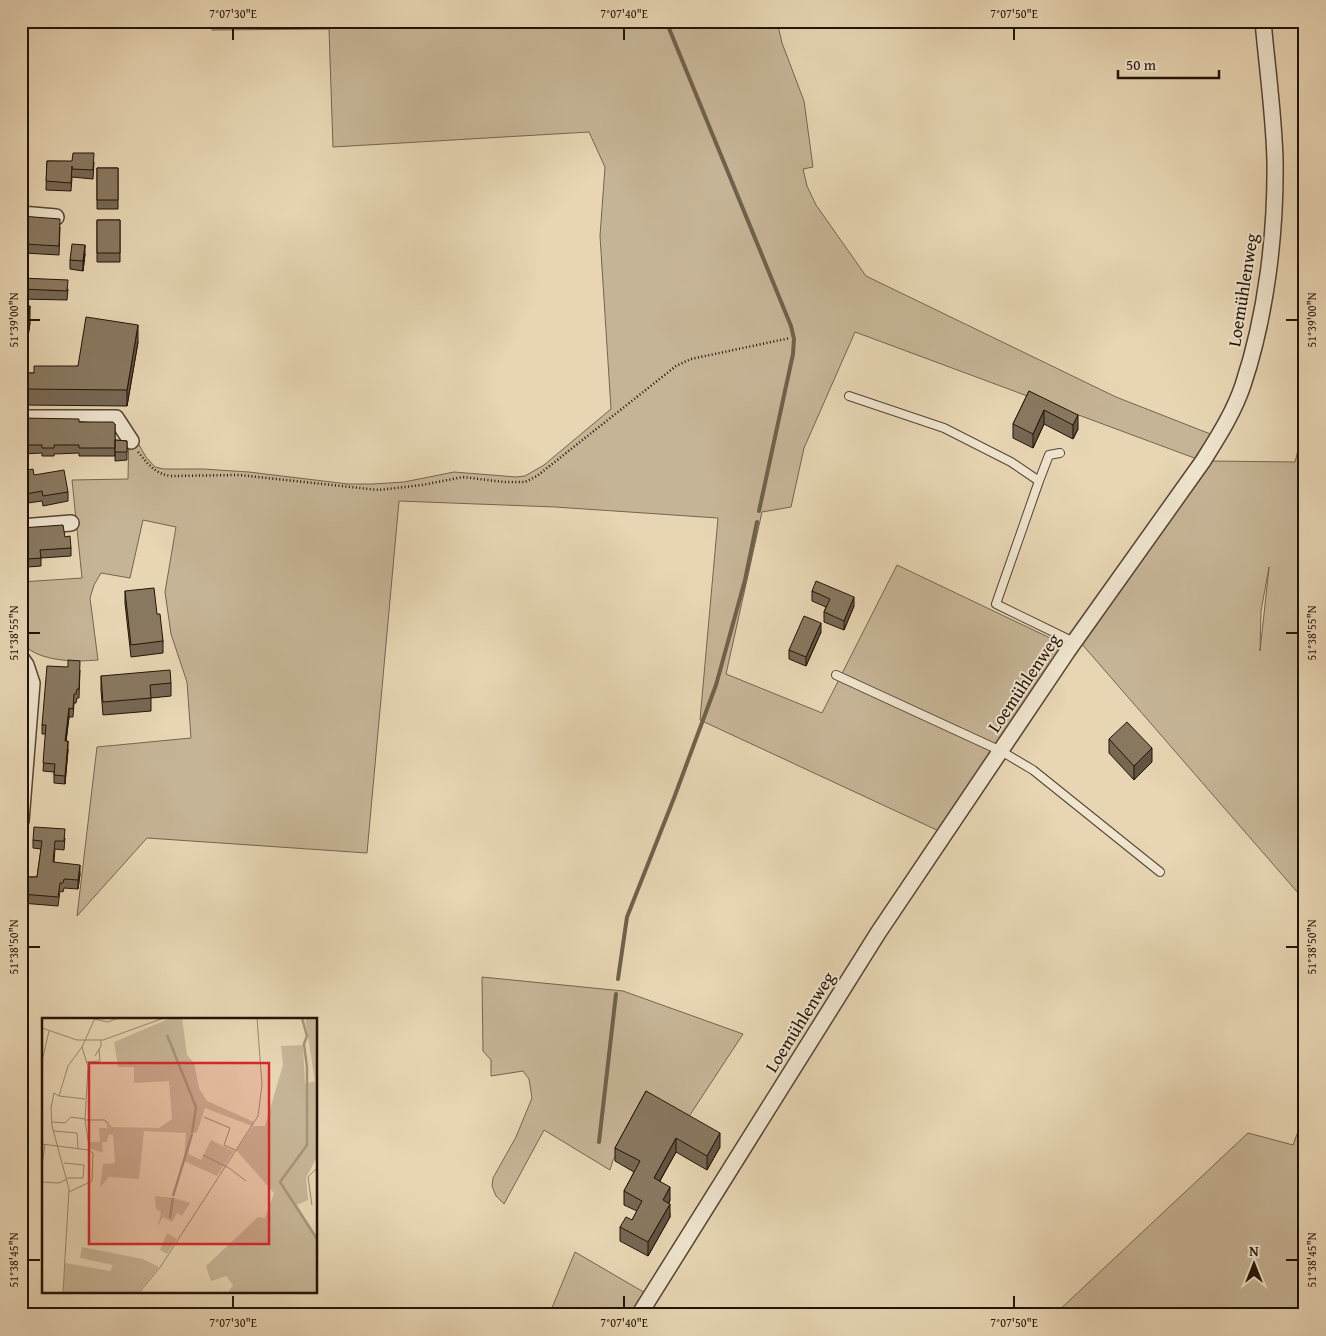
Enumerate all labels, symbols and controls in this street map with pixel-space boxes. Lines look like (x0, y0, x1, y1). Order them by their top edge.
text: 7°07'30"E (209, 5, 257, 22)
text: 7°07'40"E (600, 5, 648, 22)
text: 7°07'50"E (990, 5, 1038, 22)
scale bar (1118, 48, 1220, 80)
text: 50 m (1126, 54, 1157, 75)
street label: Loemühlenweg (1220, 231, 1265, 349)
text: 51°39'00"N (5, 292, 22, 348)
text: 51°39'00"N (1303, 292, 1320, 348)
text: 51°38'55"N (5, 605, 22, 661)
text: 51°38'55"N (1303, 605, 1320, 661)
street label: Loemühlenweg (980, 628, 1067, 738)
text: 51°38'50"N (5, 919, 22, 975)
text: 51°38'50"N (1303, 919, 1320, 975)
street label: Loemühlenweg (758, 966, 841, 1077)
inset map (42, 1018, 318, 1294)
text: 51°38'45"N (5, 1232, 22, 1288)
text: 51°38'45"N (1303, 1232, 1320, 1288)
north arrow (1228, 1238, 1278, 1288)
text: N (1249, 1241, 1259, 1261)
text: 7°07'30"E (209, 1314, 257, 1331)
text: 7°07'40"E (600, 1314, 648, 1331)
text: 7°07'50"E (990, 1314, 1038, 1331)

